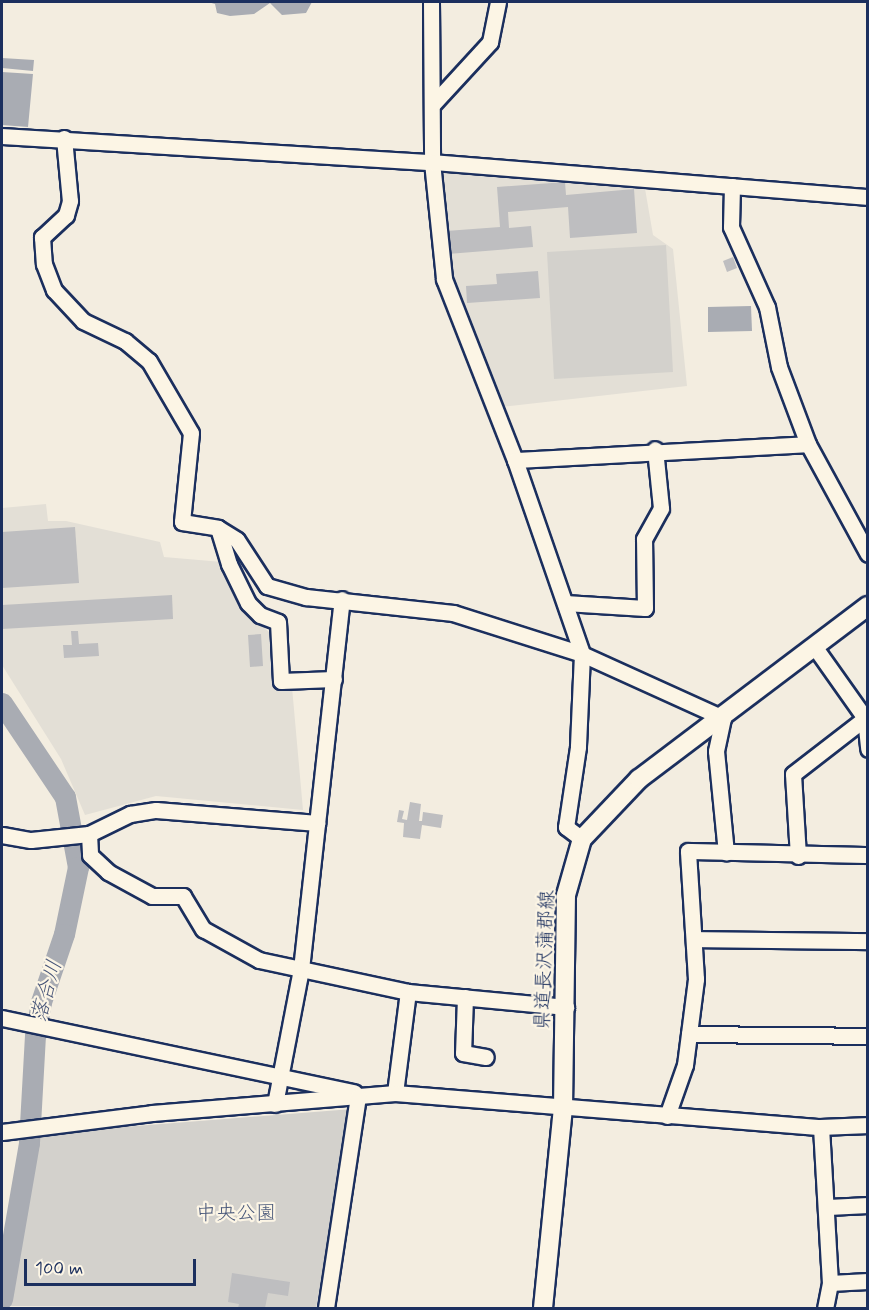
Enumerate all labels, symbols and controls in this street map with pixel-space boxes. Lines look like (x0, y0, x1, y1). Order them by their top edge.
street label: 県道長沢蒲郡線 (531, 890, 559, 1030)
water label: 落合川 (26, 957, 68, 1025)
park label: 中央公園 (196, 1201, 276, 1225)
scale bar (27, 1247, 200, 1285)
text: 100 m (35, 1257, 83, 1281)

